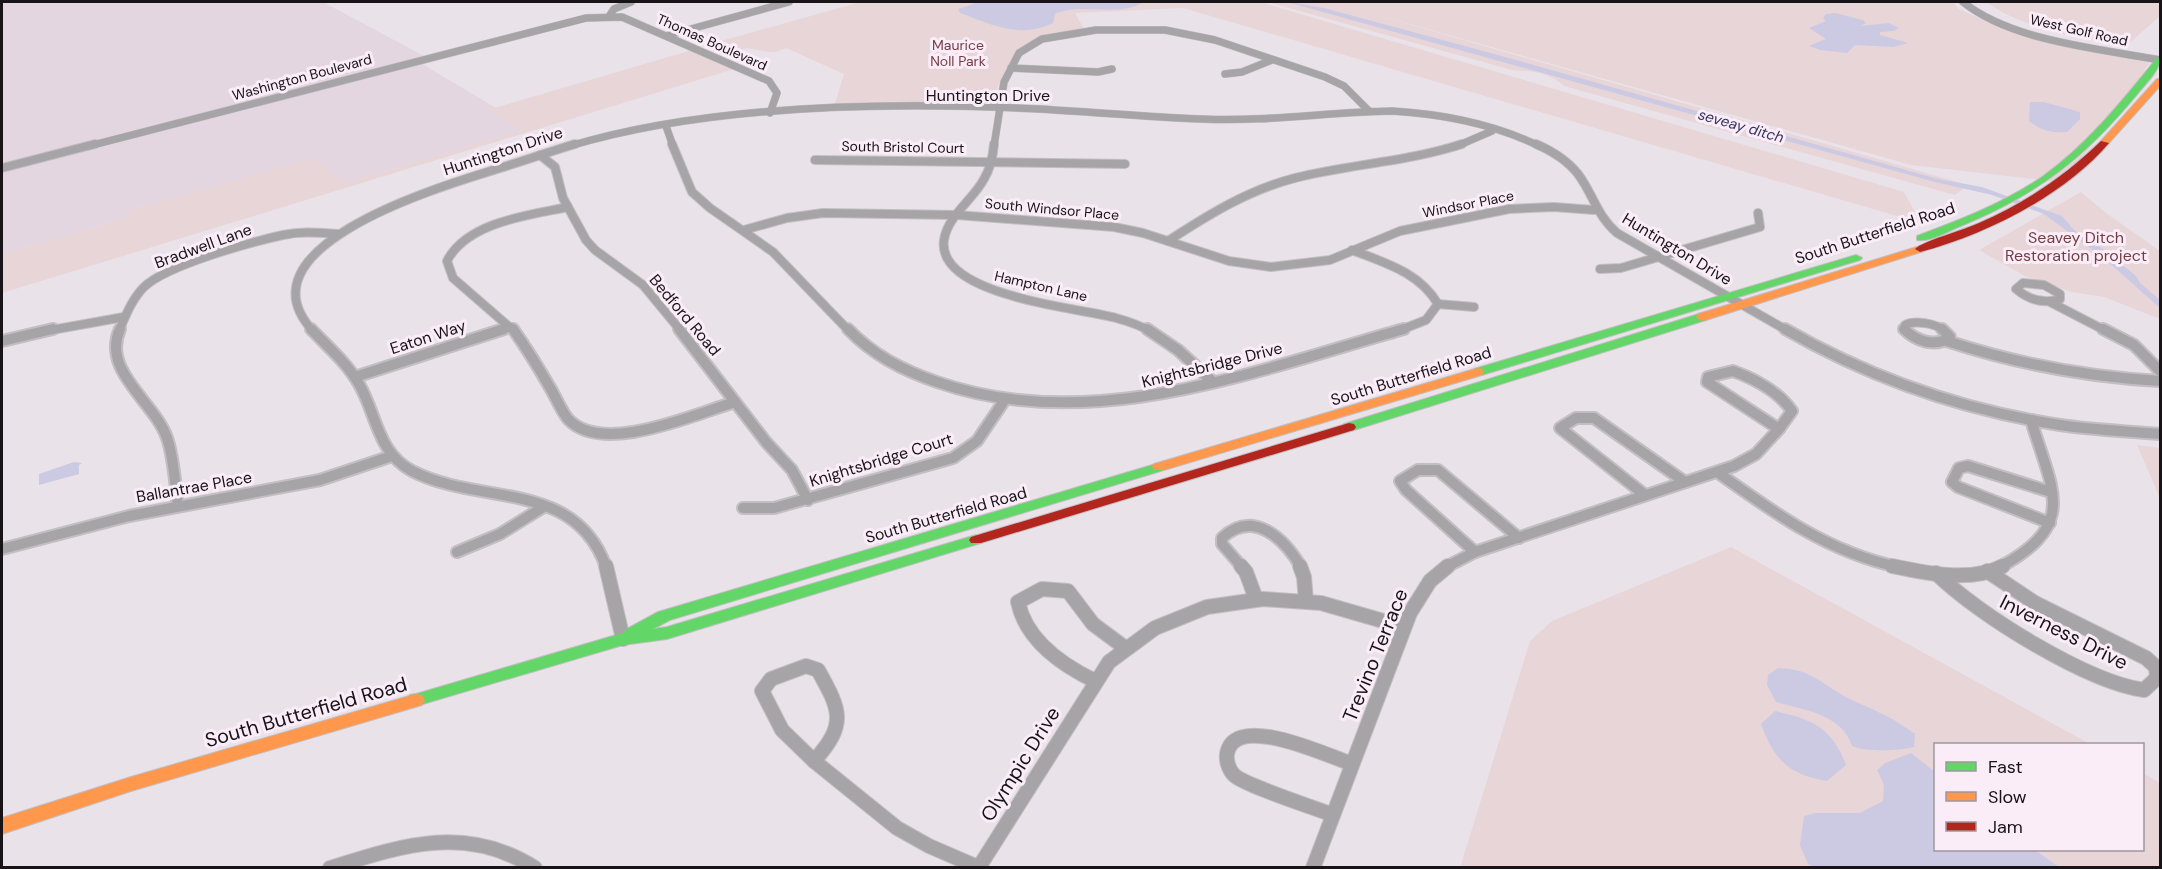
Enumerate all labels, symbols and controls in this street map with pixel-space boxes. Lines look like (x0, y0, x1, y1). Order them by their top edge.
street label: Thomas Boulevard (654, 10, 770, 74)
street label: West Golf Road (2028, 10, 2130, 50)
park label: Maurice Noll Park (930, 36, 986, 70)
street label: Washington Boulevard (230, 50, 374, 104)
street label: Huntington Drive (926, 85, 1050, 106)
water label: seveay ditch (1696, 104, 1787, 148)
street label: Huntington Drive (441, 122, 565, 180)
street label: South Bristol Court (841, 137, 965, 157)
street label: Windsor Place (1421, 186, 1515, 222)
street label: South Windsor Place (984, 194, 1120, 224)
street label: South Butterfield Road (1792, 197, 1958, 269)
street label: Huntington Drive (1618, 208, 1736, 290)
street label: Bradwell Lane (151, 219, 255, 273)
park label: Seavey Ditch Restoration project (2005, 227, 2147, 266)
street label: Hampton Lane (993, 267, 1089, 305)
street label: Bedford Road (645, 270, 725, 360)
street label: Eaton Way (387, 315, 469, 359)
street label: Knightsbridge Drive (1139, 337, 1285, 393)
street label: South Butterfield Road (1328, 342, 1494, 410)
street label: Knightsbridge Court (807, 428, 955, 492)
street label: Ballantrae Place (134, 466, 254, 508)
street label: South Butterfield Road (863, 482, 1029, 548)
street label: Trevino Terrace (1336, 585, 1414, 725)
street label: Inverness Drive (1996, 589, 2132, 675)
street label: South Butterfield Road (202, 671, 410, 753)
street label: Olympic Drive (974, 702, 1066, 826)
legend (1934, 743, 2144, 851)
text: Fast (1988, 755, 2023, 779)
text: Slow (1988, 785, 2027, 809)
text: Jam (1988, 815, 2023, 839)

